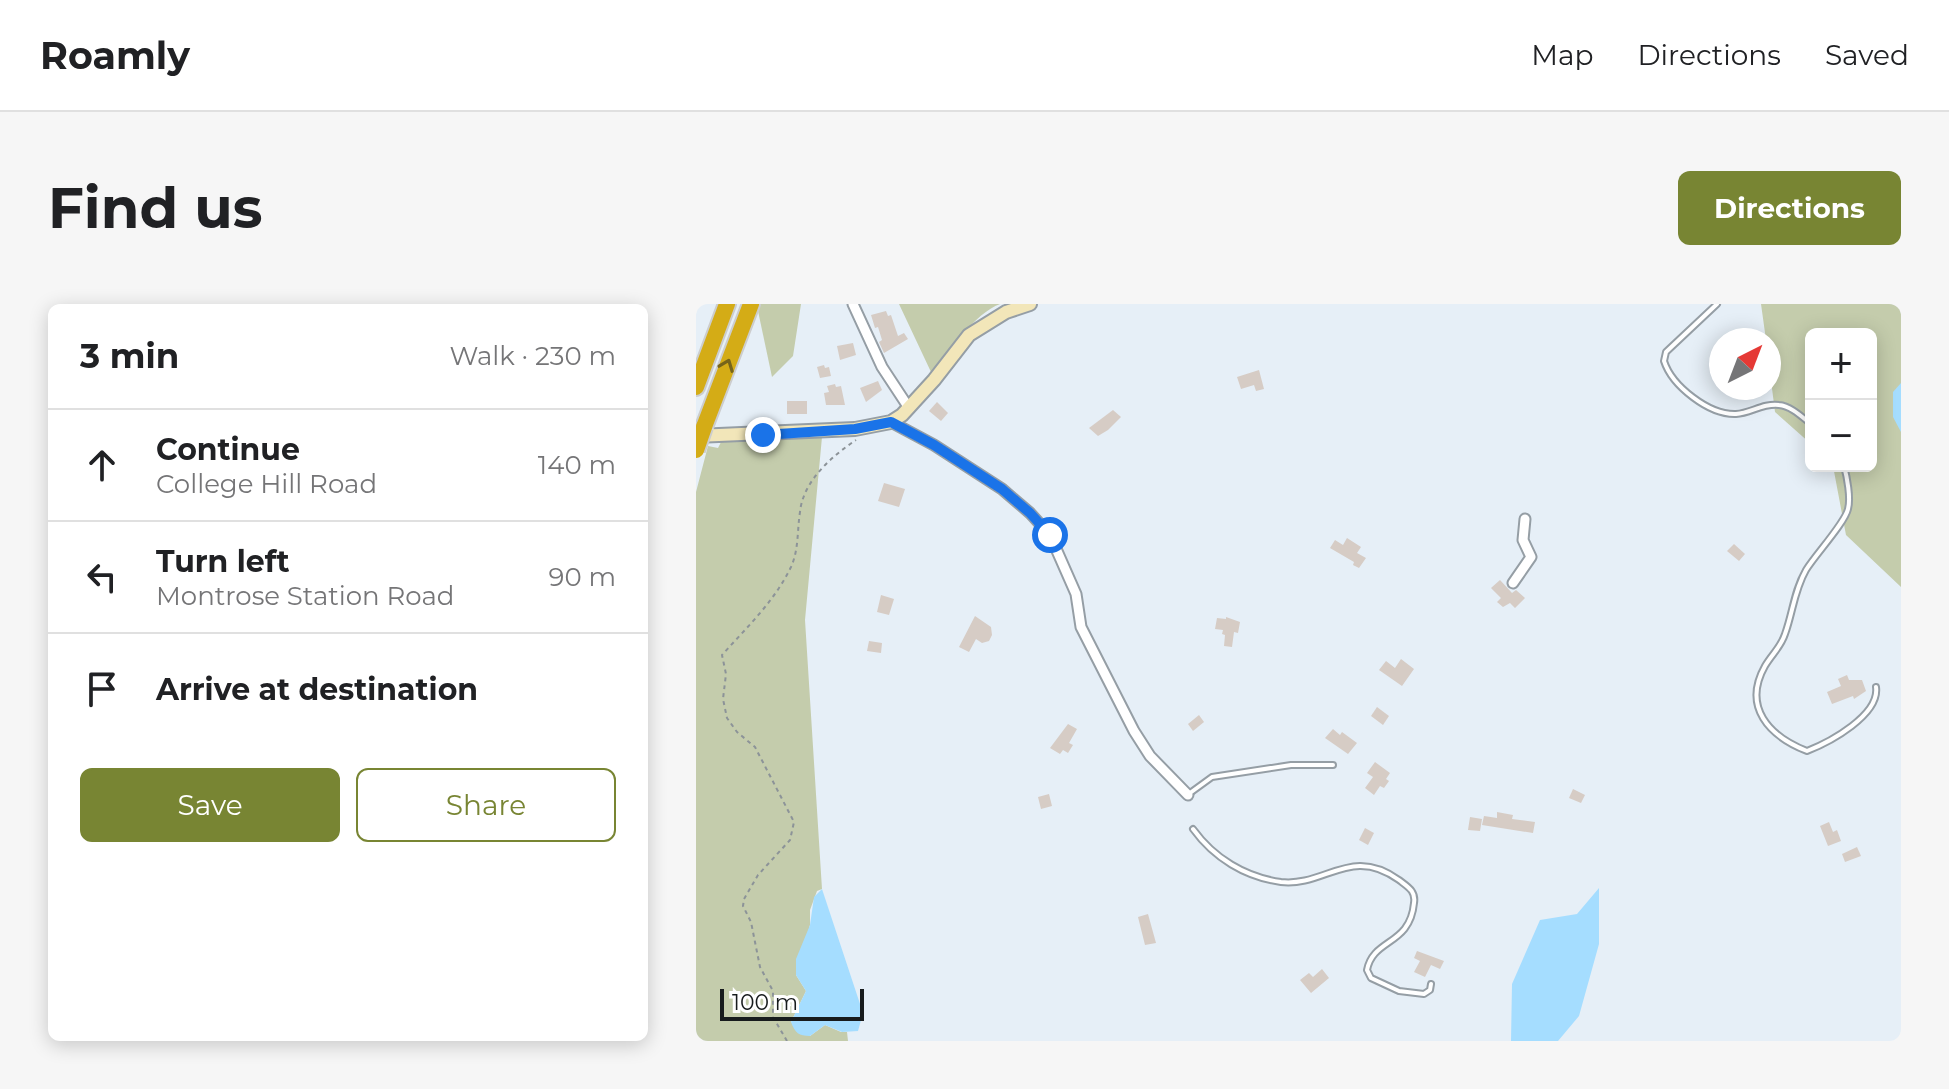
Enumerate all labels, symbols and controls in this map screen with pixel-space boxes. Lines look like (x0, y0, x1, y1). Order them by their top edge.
text: Roamly (40, 32, 190, 79)
text: Map (1531, 38, 1593, 72)
text: Directions (1637, 38, 1781, 72)
text: Saved (1825, 38, 1909, 72)
button: Directions (1678, 171, 1901, 245)
text: Find us (48, 174, 262, 242)
north arrow (1709, 328, 1781, 400)
map controls (1805, 328, 1877, 472)
button: + (1805, 328, 1877, 400)
text: 3 min (80, 335, 179, 377)
text: Walk · 230 m (449, 340, 616, 372)
one-way arrow (717, 359, 734, 373)
button: − (1805, 400, 1877, 472)
route end (745, 417, 781, 453)
text: Continue (156, 431, 300, 468)
icon: ahead (80, 443, 124, 487)
text: 140 m (538, 449, 616, 481)
text: College Hill Road (156, 468, 377, 500)
route start (1032, 517, 1068, 553)
text: Turn left (156, 543, 289, 580)
icon: left (80, 555, 124, 599)
text: 90 m (549, 561, 616, 593)
text: Montrose Station Road (156, 580, 454, 612)
icon: arrive (80, 667, 124, 711)
text: Arrive at destination (156, 671, 478, 708)
button: Save (80, 768, 340, 842)
button: Share (356, 768, 616, 842)
scale bar (720, 985, 864, 1021)
text: 100 m (732, 989, 798, 1016)

